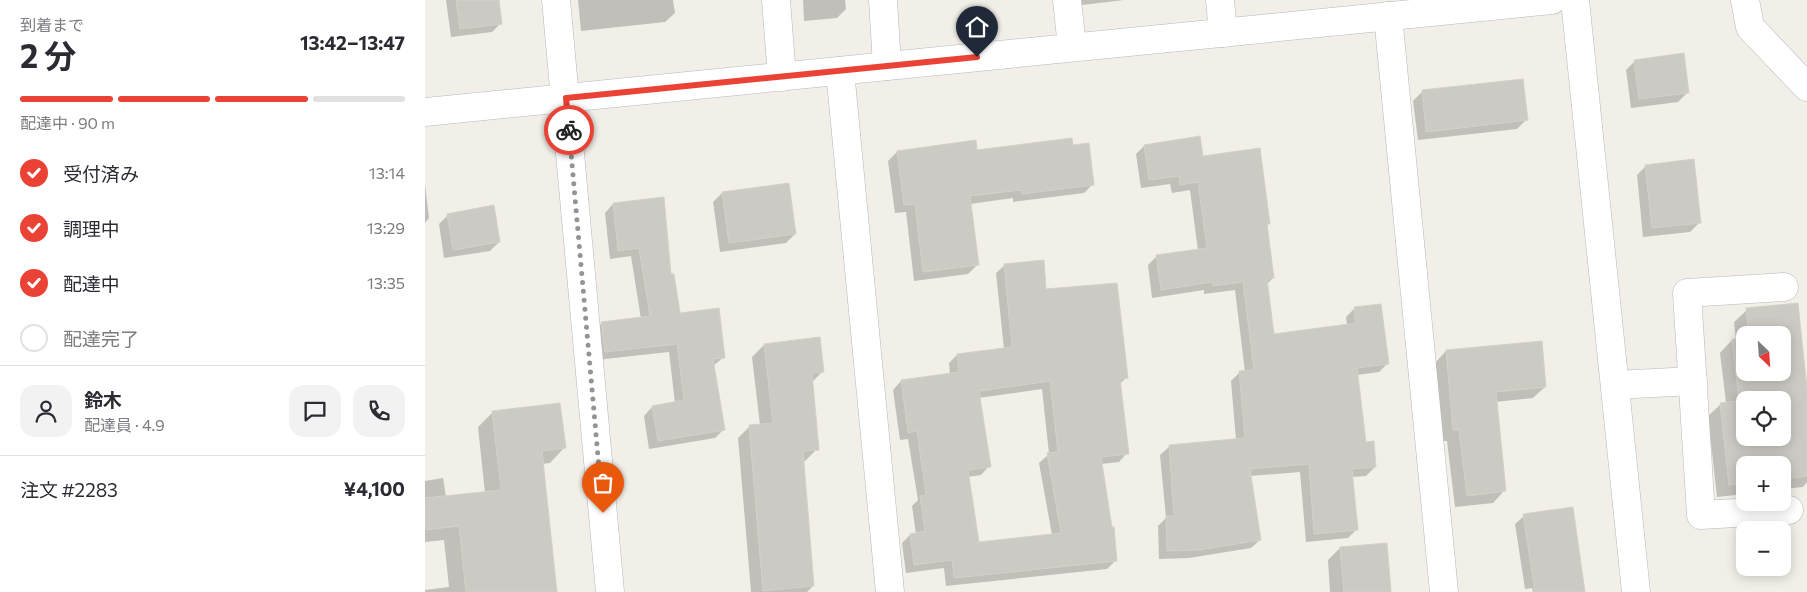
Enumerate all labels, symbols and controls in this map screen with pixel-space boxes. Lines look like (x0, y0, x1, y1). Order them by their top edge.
pin (956, 6, 998, 57)
icon: home (963, 13, 991, 41)
text: 到着まで (20, 15, 84, 34)
text: 13:42–13:47 (300, 31, 405, 54)
text: 2 分 (20, 35, 76, 75)
courier (544, 105, 594, 155)
text: 配達中 · 90 m (20, 113, 115, 132)
icon: bike (555, 116, 583, 144)
icon: check (20, 159, 48, 187)
text: 受付済み (63, 162, 139, 185)
text: 13:14 (369, 163, 405, 182)
icon: check (20, 214, 48, 242)
text: 調理中 (63, 217, 120, 240)
text: 13:29 (367, 218, 405, 237)
icon: check (20, 269, 48, 297)
text: 配達中 (63, 272, 120, 295)
text: 13:35 (367, 273, 405, 292)
north arrow (1736, 326, 1791, 381)
map controls (1736, 326, 1791, 576)
text: 配達完了 (63, 327, 139, 350)
button: person (20, 385, 72, 437)
button: chat (289, 385, 341, 437)
button: phone (353, 385, 405, 437)
text: 鈴木 (84, 388, 122, 411)
button: locate (1736, 391, 1791, 446)
text: 配達員 · 4.9 (84, 415, 165, 434)
button: + (1736, 456, 1791, 511)
pin (582, 462, 624, 513)
icon: bag (589, 469, 617, 497)
text: ¥4,100 (344, 477, 405, 500)
text: 注文 #2283 (20, 478, 118, 501)
button: − (1736, 521, 1791, 576)

